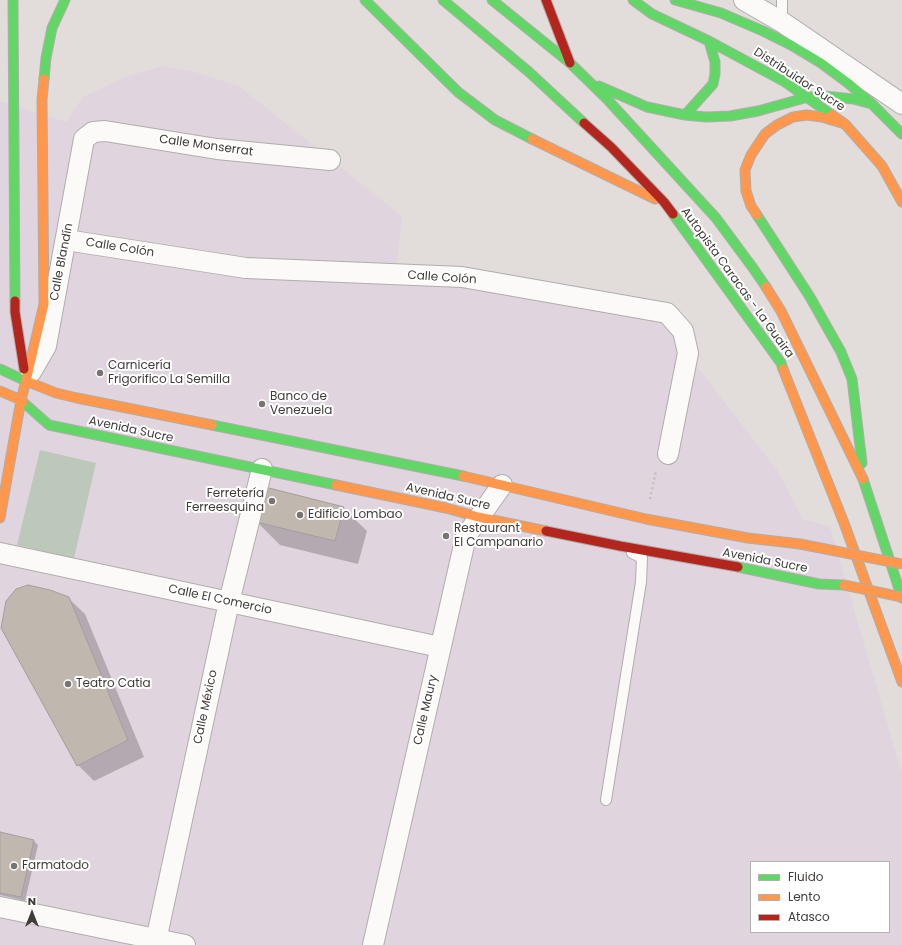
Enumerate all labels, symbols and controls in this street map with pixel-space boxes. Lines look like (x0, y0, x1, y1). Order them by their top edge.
street label: Distribuidor Sucre (751, 45, 847, 115)
street label: Calle Monserrat (158, 132, 254, 160)
street label: Autopista Caracas - La Guaira (677, 205, 797, 361)
street label: Calle Blandín (47, 222, 77, 302)
street label: Calle Colón (85, 235, 155, 261)
street label: Calle Colón (407, 268, 477, 288)
place label: Carnicería Frigorifico La Semilla (108, 359, 230, 387)
marker: Carnicería Frigorifico La Semilla (95, 368, 105, 378)
place label: Banco de Venezuela (270, 390, 332, 418)
marker: Banco de Venezuela (257, 399, 267, 409)
street label: Avenida Sucre (87, 414, 175, 446)
street label: Avenida Sucre (404, 480, 492, 514)
place label: Ferretería Ferreesquina (186, 487, 264, 515)
marker: Ferretería Ferreesquina (267, 496, 277, 506)
place label: Edificio Lombao (308, 508, 402, 522)
marker: Edificio Lombao (295, 510, 305, 520)
place label: Restaurant El Campanario (454, 522, 543, 550)
marker: Restaurant El Campanario (441, 531, 451, 541)
street label: Avenida Sucre (721, 546, 809, 576)
street label: Calle El Comercio (167, 582, 273, 618)
street label: Calle México (191, 669, 221, 745)
street label: Calle Maury (411, 674, 441, 746)
place label: Teatro Catia (76, 677, 151, 691)
marker: Teatro Catia (63, 679, 73, 689)
place label: Farmatodo (22, 859, 89, 873)
marker: Farmatodo (9, 861, 19, 871)
legend (750, 861, 890, 933)
text: Fluido (788, 868, 823, 885)
text: Lento (788, 888, 820, 905)
north arrow (12, 893, 52, 933)
text: N (28, 893, 36, 909)
text: Atasco (788, 908, 830, 925)

